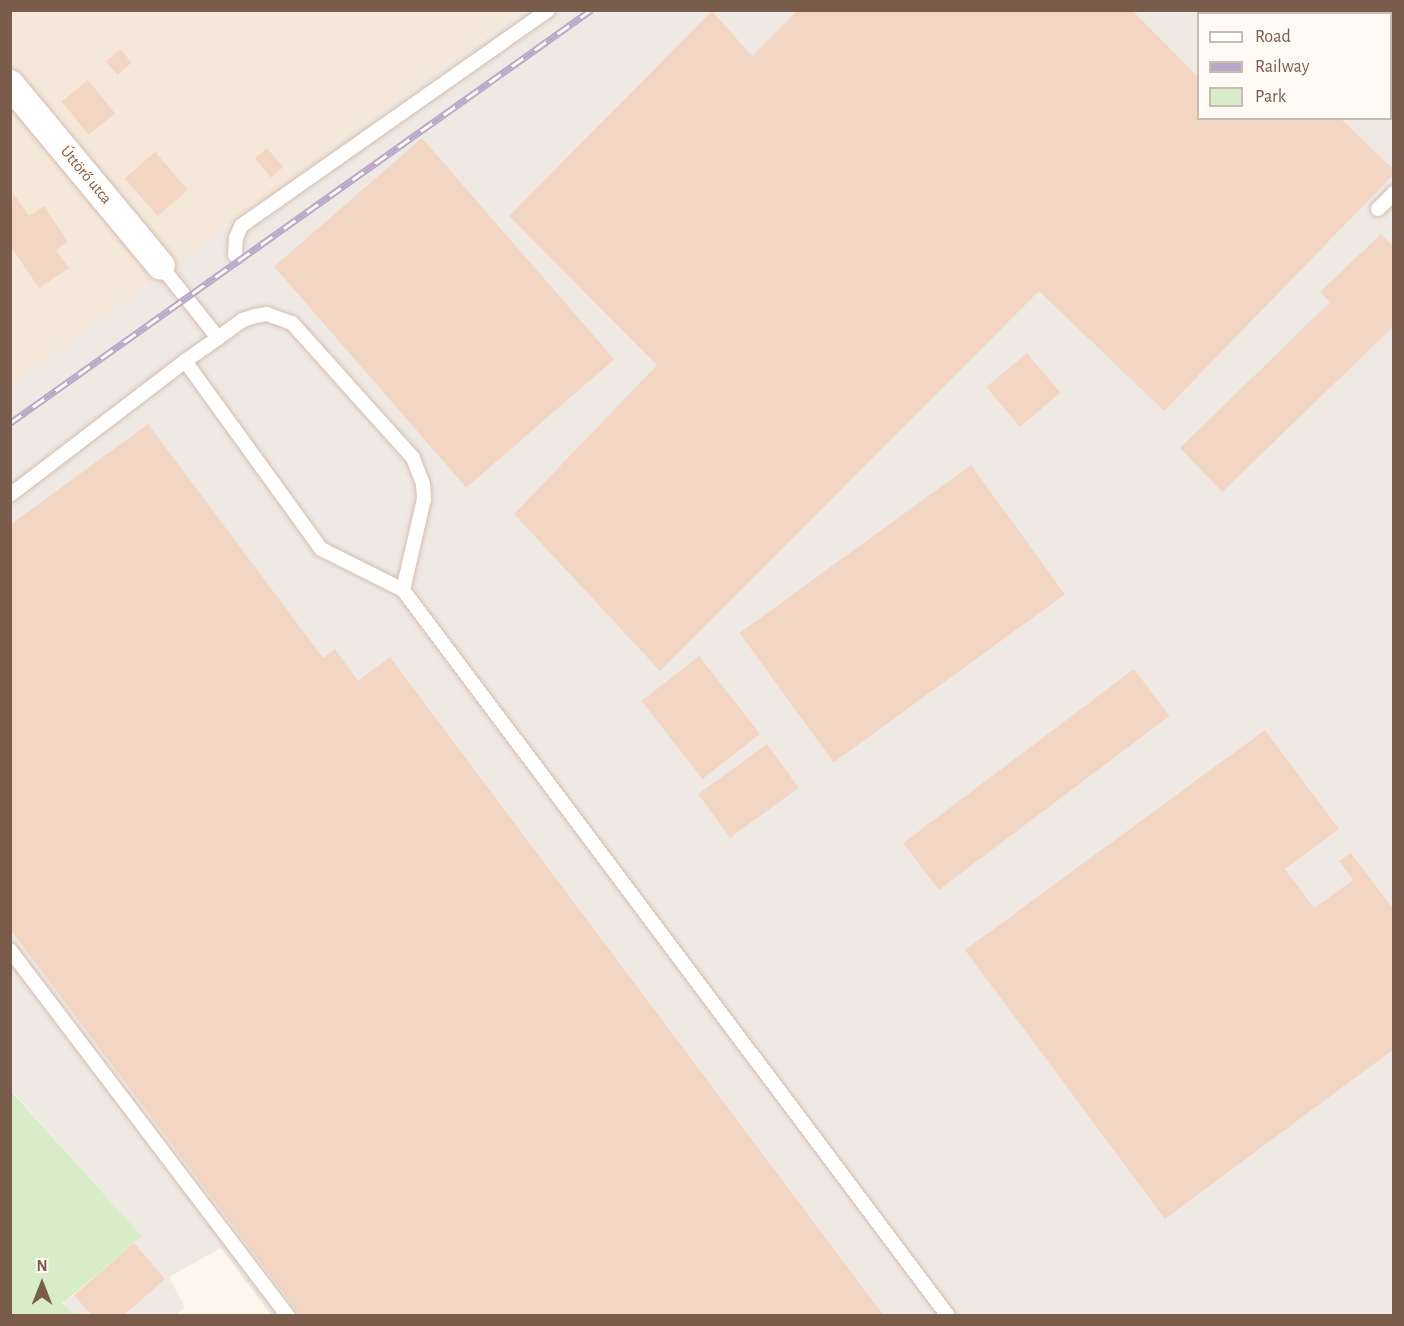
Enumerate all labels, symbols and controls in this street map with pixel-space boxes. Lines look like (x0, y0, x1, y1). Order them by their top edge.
legend (1197, 12, 1392, 120)
text: Road (1255, 28, 1291, 46)
text: Railway (1255, 58, 1309, 76)
text: Park (1255, 88, 1286, 106)
street label: Úttörő utca (56, 142, 116, 208)
north arrow (12, 1254, 72, 1314)
text: N (36, 1258, 48, 1274)

